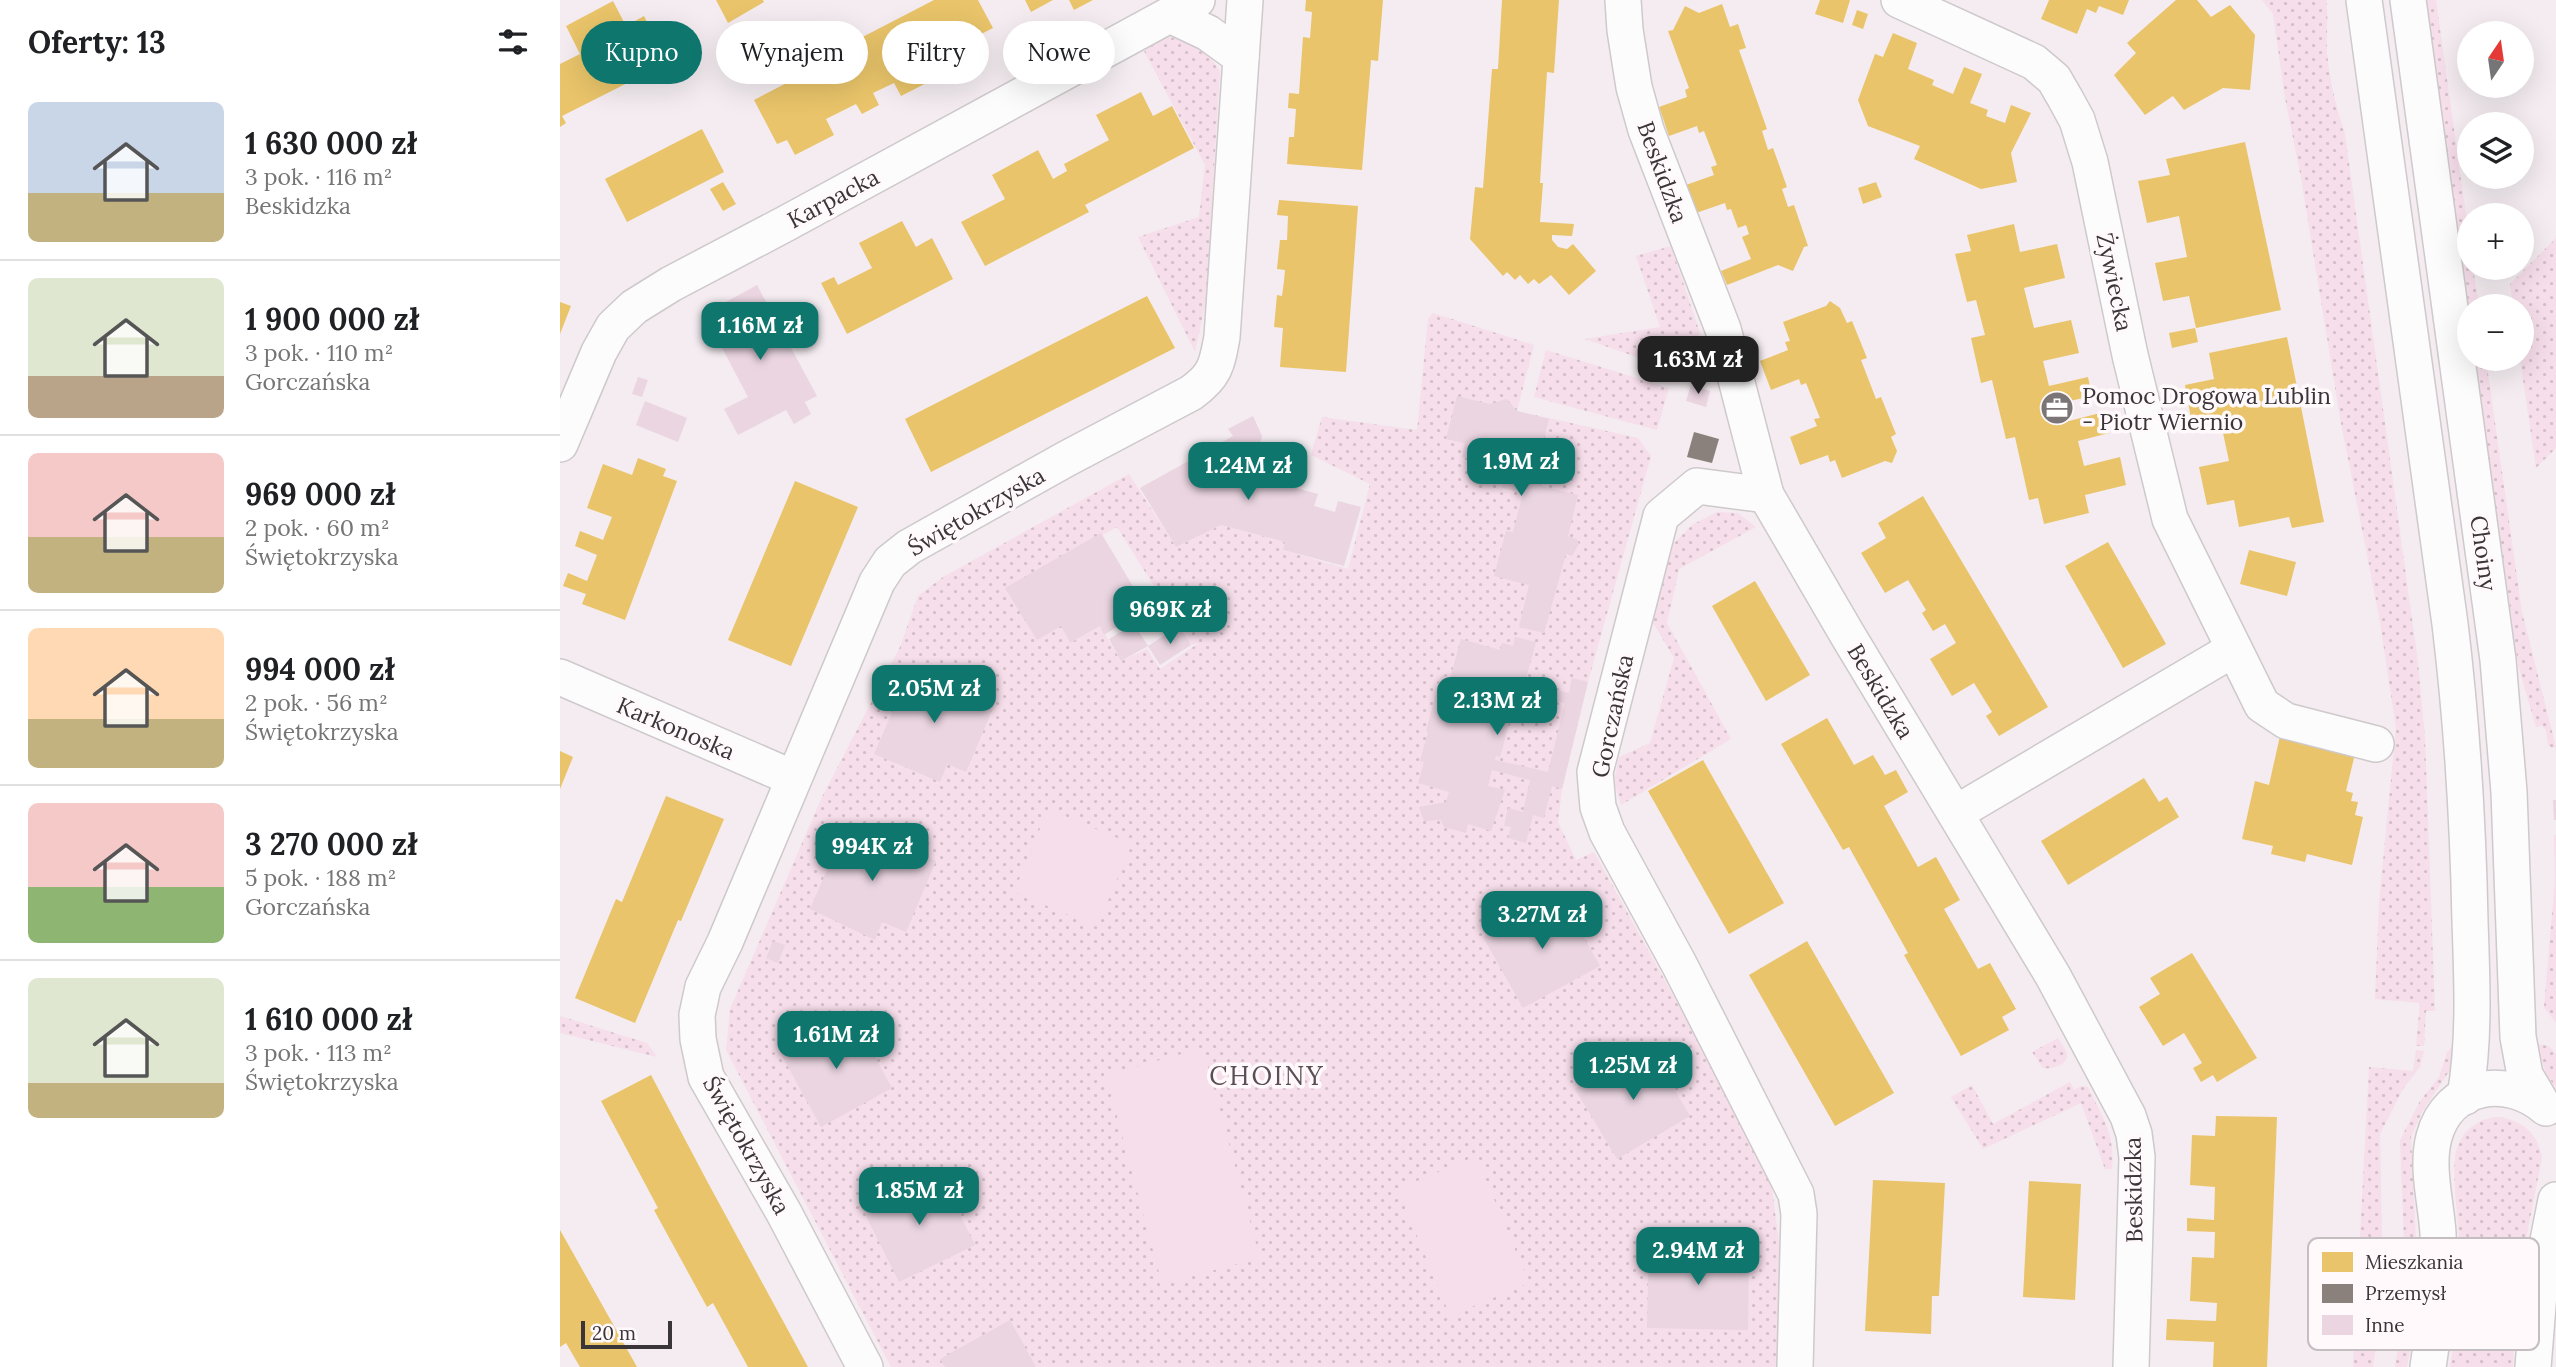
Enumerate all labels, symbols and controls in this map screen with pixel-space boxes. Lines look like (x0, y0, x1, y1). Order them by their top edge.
chip: Kupno (581, 21, 702, 84)
chip: Wynajem (716, 21, 868, 84)
chip: Filtry (882, 21, 989, 84)
chip: Nowe (1003, 21, 1115, 84)
north arrow (2457, 21, 2534, 98)
map controls (2457, 21, 2534, 371)
text: Oferty: 13 (28, 23, 166, 61)
icon: filters (494, 23, 532, 61)
button: layers (2457, 112, 2534, 189)
street label: Beskidzka (1631, 117, 1695, 227)
text: 1 630 000 zł (245, 124, 417, 162)
icon: home (84, 130, 168, 214)
text: 3 pok. · 116 m² (245, 162, 392, 191)
street label: Karpacka (782, 162, 884, 234)
text: Beskidzka (245, 191, 351, 220)
button: + (2457, 203, 2534, 280)
street label: Żywiecka (2090, 230, 2140, 334)
button: − (2457, 294, 2534, 371)
text: 1 900 000 zł (245, 300, 419, 338)
pin: 1.16M zł (688, 302, 832, 362)
icon: home (84, 306, 168, 390)
text: 1.16M zł (717, 310, 803, 339)
pin: 1.63M zł (1626, 336, 1770, 396)
text: 3 pok. · 110 m² (245, 338, 393, 367)
text: 1.63M zł (1654, 344, 1742, 373)
text: Gorczańska (245, 367, 370, 396)
place label: Pomoc Drogowa Lublin - Piotr Wiernio (2082, 381, 2331, 436)
office icon: Pomoc Drogowa Lublin - Piotr Wiernio (2038, 389, 2076, 427)
pin: 1.9M zł (1456, 438, 1586, 498)
pin: 1.24M zł (1176, 442, 1320, 502)
text: 1.9M zł (1483, 446, 1559, 475)
text: 1.24M zł (1204, 450, 1292, 479)
street label: Świętokrzyska (902, 460, 1050, 562)
text: 969 000 zł (245, 475, 395, 513)
icon: home (84, 481, 168, 565)
text: 2 pok. · 60 m² (245, 513, 390, 542)
street label: Choiny (2464, 513, 2504, 593)
text: Świętokrzyska (245, 542, 399, 571)
pin: 969K zł (1105, 586, 1235, 646)
text: 969K zł (1129, 594, 1211, 623)
street label: Beskidzka (1841, 638, 1921, 744)
text: 994 000 zł (245, 650, 394, 688)
street label: Gorczańska (1585, 652, 1639, 780)
icon: home (84, 656, 168, 740)
pin: 2.05M zł (862, 666, 1006, 725)
text: 2.05M zł (888, 673, 980, 702)
pin: 2.13M zł (1425, 678, 1569, 737)
text: 2.13M zł (1453, 685, 1541, 714)
text: 2 pok. · 56 m² (245, 688, 388, 717)
street label: Karkonoska (613, 690, 739, 766)
text: Świętokrzyska (245, 717, 399, 746)
pin: 994K zł (807, 824, 937, 883)
text: 3 270 000 zł (245, 825, 417, 863)
icon: home (84, 831, 168, 915)
text: 994K zł (831, 831, 913, 860)
text: 5 pok. · 188 m² (245, 863, 396, 892)
text: Gorczańska (245, 892, 370, 921)
pin: 3.27M zł (1470, 892, 1614, 951)
text: 3.27M zł (1497, 899, 1587, 928)
text: 1 610 000 zł (245, 1000, 412, 1038)
icon: home (84, 1006, 168, 1090)
pin: 1.61M zł (764, 1012, 908, 1071)
text: 1.61M zł (793, 1019, 879, 1048)
text: 3 pok. · 113 m² (245, 1038, 392, 1067)
pin: 1.25M zł (1561, 1042, 1705, 1102)
text: 1.25M zł (1589, 1050, 1677, 1079)
district label: CHOINY (1209, 1059, 1325, 1092)
text: Świętokrzyska (245, 1067, 399, 1096)
street label: Świętokrzyska (697, 1071, 797, 1219)
street label: Beskidzka (2118, 1137, 2148, 1243)
pin: 1.85M zł (847, 1168, 991, 1227)
text: 1.85M zł (875, 1175, 963, 1204)
pin: 2.94M zł (1626, 1228, 1770, 1287)
text: 2.94M zł (1652, 1235, 1744, 1264)
legend (2308, 1238, 2539, 1350)
text: Mieszkania (2365, 1250, 2463, 1274)
text: Przemysł (2365, 1281, 2446, 1305)
text: Inne (2365, 1313, 2405, 1337)
scale bar (581, 1318, 672, 1350)
text: 20 m (592, 1321, 636, 1345)

